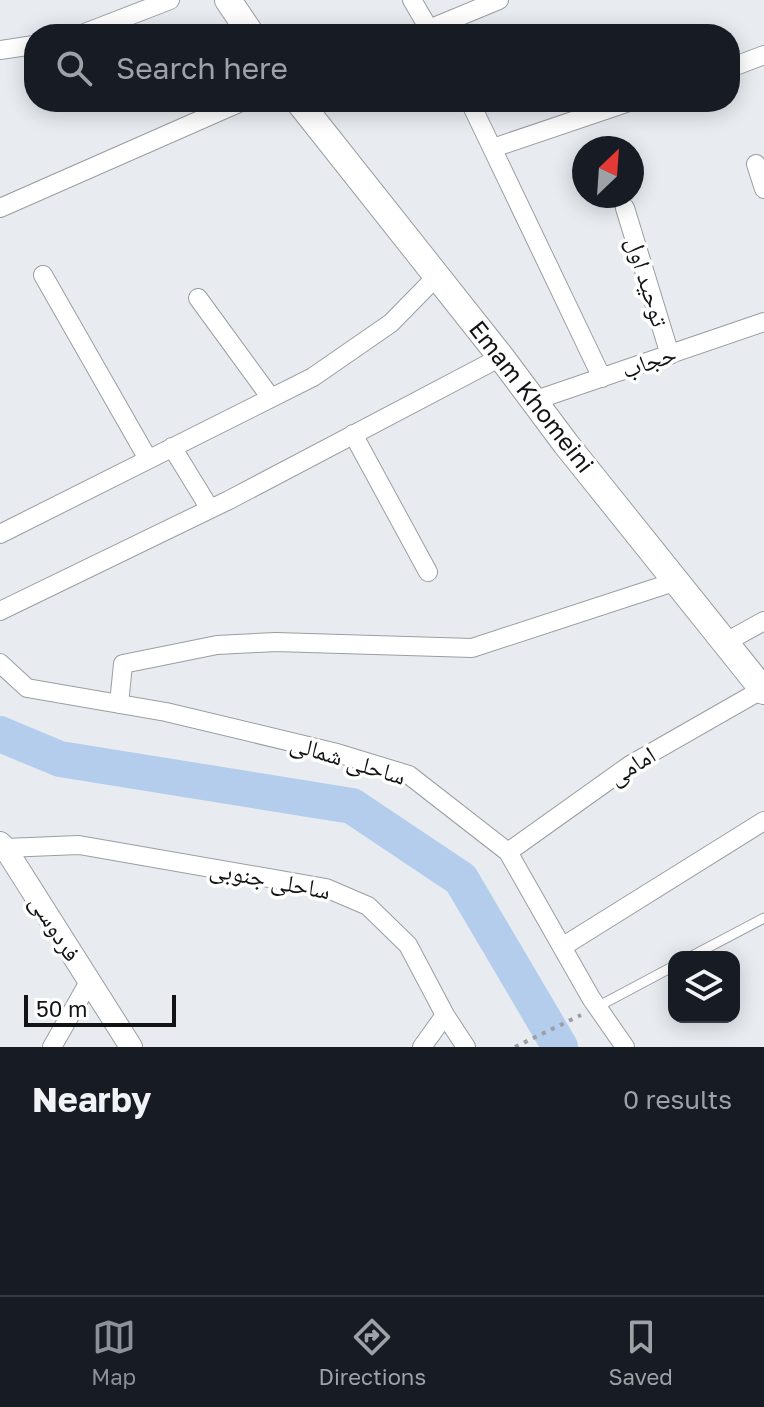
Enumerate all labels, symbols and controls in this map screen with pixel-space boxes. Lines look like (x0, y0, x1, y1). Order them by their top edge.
search box (24, 24, 740, 112)
icon: search (52, 46, 96, 90)
text: Search here (116, 50, 288, 86)
north arrow (572, 136, 644, 208)
street label: توحید اول (620, 233, 676, 330)
street label: Emam Khomeini (464, 314, 601, 478)
street label: حجاب (617, 338, 680, 384)
street label: ساحلی شمالی (287, 727, 410, 791)
street label: امامی (602, 739, 661, 791)
street label: ساحلی جنوبی (207, 853, 333, 905)
street label: فردوسی (24, 888, 88, 966)
map controls (668, 951, 740, 1023)
button: layers (668, 951, 740, 1023)
scale bar (24, 991, 176, 1027)
text: 50 m (36, 995, 87, 1022)
text: Nearby (32, 1079, 152, 1119)
text: 0 results (623, 1084, 732, 1115)
tab: Map (91, 1315, 136, 1390)
tab: Directions (319, 1315, 426, 1390)
tab: Saved (609, 1315, 673, 1390)

